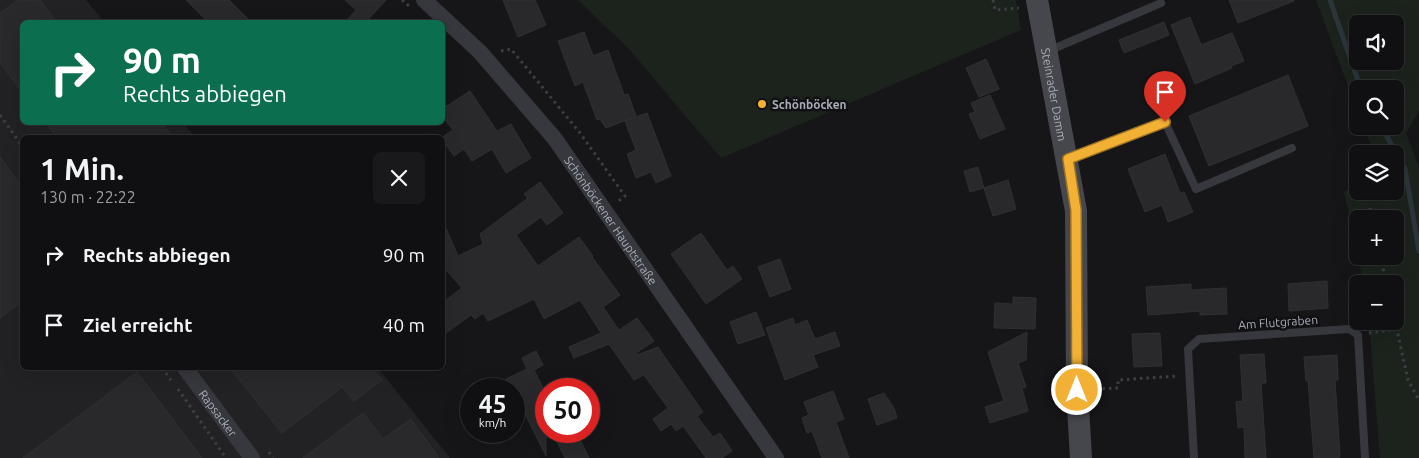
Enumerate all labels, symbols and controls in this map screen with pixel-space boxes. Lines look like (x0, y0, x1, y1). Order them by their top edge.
map controls (1349, 15, 1404, 330)
button: sound (1349, 15, 1404, 70)
icon: right (40, 40, 105, 105)
text: 90 m (123, 40, 201, 80)
street label: Steinrader Damm (1039, 47, 1069, 142)
pin (1144, 71, 1186, 122)
icon: arrive (1151, 78, 1179, 106)
button: search (1349, 80, 1404, 135)
text: Rechts abbiegen (123, 81, 287, 106)
marker: Schönböcken (756, 98, 768, 110)
place label: Schönböcken (772, 98, 847, 111)
button: layers (1349, 145, 1404, 200)
text: 1 Min. (40, 152, 124, 186)
button: close (373, 152, 425, 204)
street label: Schönböckener Hauptstraße (562, 153, 660, 287)
text: 130 m · 22:22 (40, 188, 136, 206)
button: + (1349, 210, 1404, 265)
icon: right (40, 241, 68, 269)
text: Rechts abbiegen (83, 244, 231, 266)
text: 90 m (383, 244, 425, 266)
button: − (1349, 275, 1404, 330)
icon: arrive (40, 311, 68, 339)
street label: Am Flutgraben (1238, 313, 1318, 331)
text: Ziel erreicht (83, 314, 192, 336)
text: 40 m (383, 314, 425, 336)
position arrow (1050, 363, 1102, 415)
speed limit sign: 50 (535, 378, 600, 443)
street label: Rapsacker (197, 387, 240, 439)
text: 45 (478, 390, 507, 418)
text: km/h (479, 416, 506, 429)

